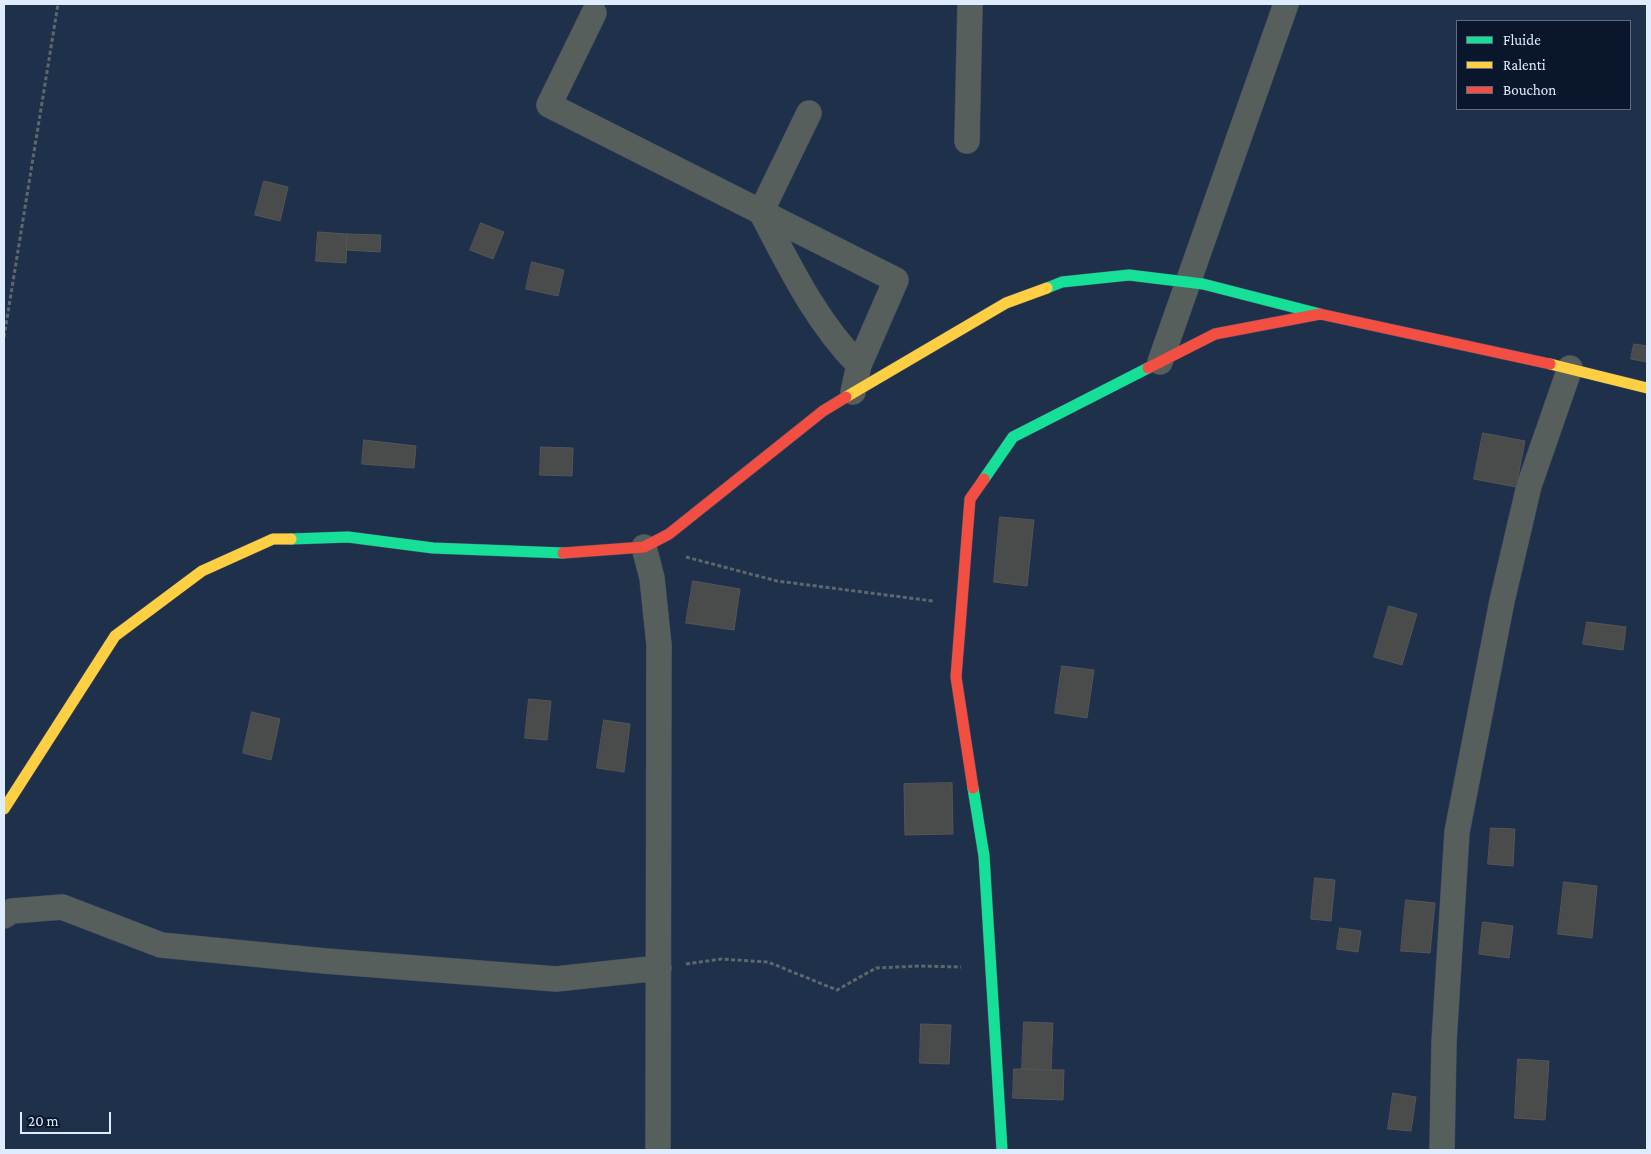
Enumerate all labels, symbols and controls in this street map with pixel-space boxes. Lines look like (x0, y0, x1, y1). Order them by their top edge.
legend (1456, 20, 1631, 110)
text: Fluide (1503, 32, 1541, 48)
text: Ralenti (1503, 57, 1546, 73)
text: Bouchon (1503, 82, 1556, 98)
scale bar (22, 1102, 114, 1134)
text: 20 m (28, 1113, 59, 1129)

